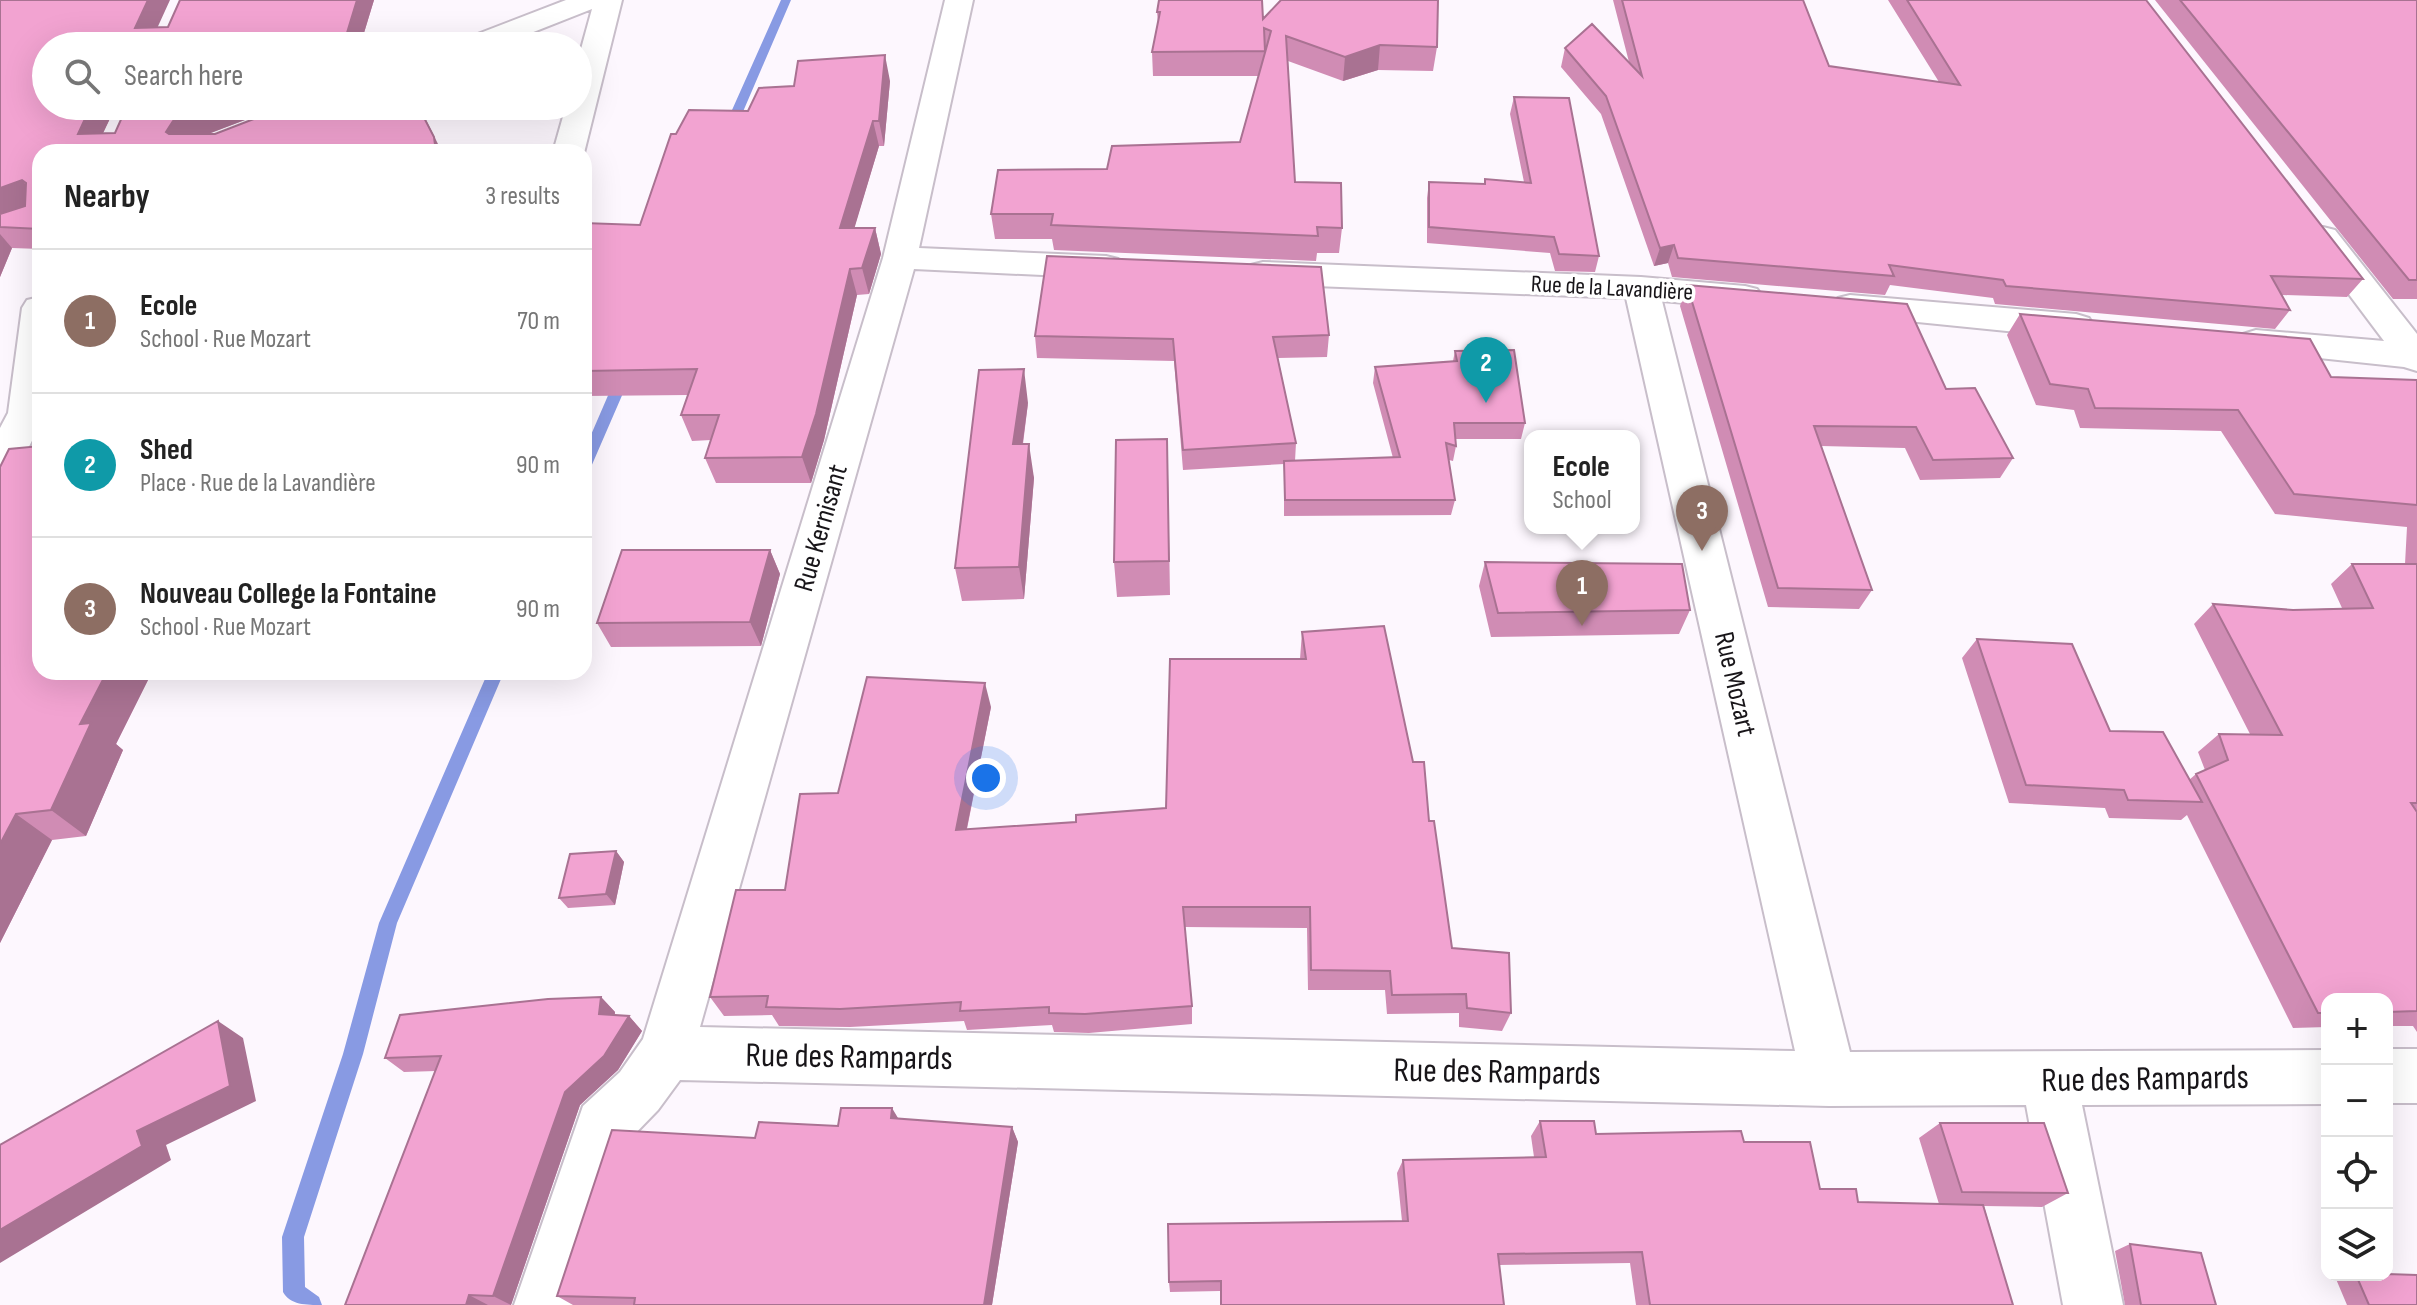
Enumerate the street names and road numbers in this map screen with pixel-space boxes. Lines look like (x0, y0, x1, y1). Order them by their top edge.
street label: Rue de la Lavandière (1530, 269, 1694, 307)
street label: Rue Kernisant (787, 461, 855, 595)
street label: Rue Mozart (1707, 629, 1763, 739)
street label: Rue des Rampards (745, 1035, 953, 1079)
street label: Rue des Rampards (1393, 1050, 1601, 1094)
street label: Rue des Rampards (2041, 1057, 2249, 1101)

